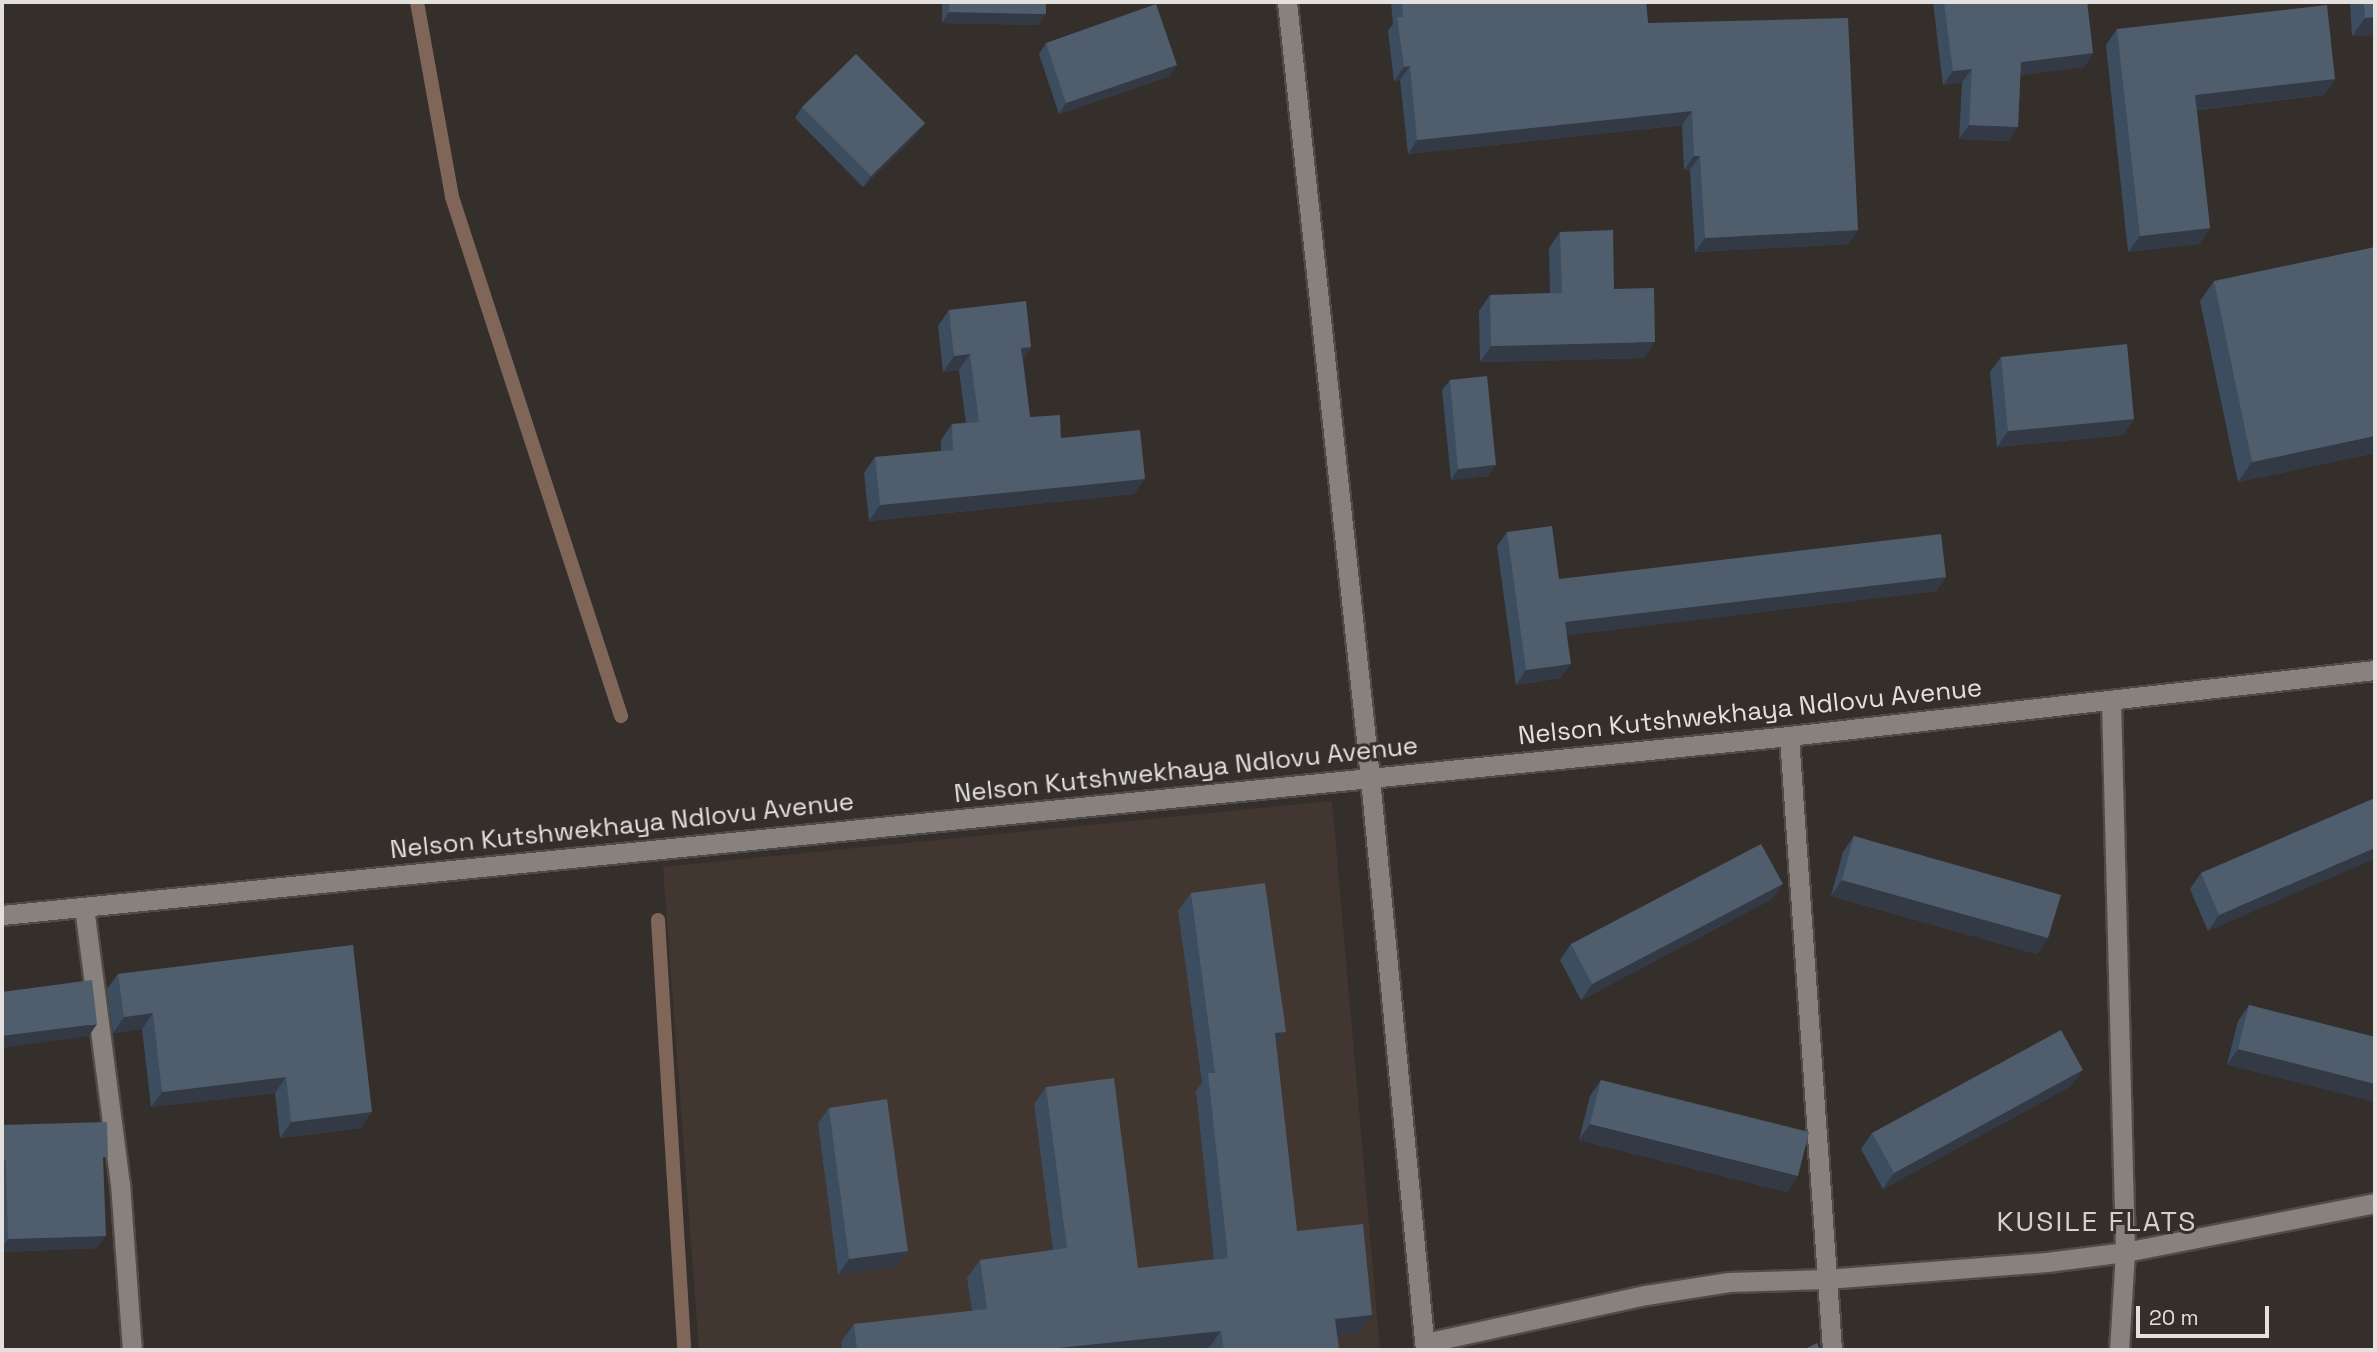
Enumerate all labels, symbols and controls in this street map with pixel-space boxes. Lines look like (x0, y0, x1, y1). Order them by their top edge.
street label: Nelson Kutshwekhaya Ndlovu Avenue (1516, 672, 1984, 752)
street label: Nelson Kutshwekhaya Ndlovu Avenue (952, 730, 1420, 810)
street label: Nelson Kutshwekhaya Ndlovu Avenue (388, 786, 856, 866)
district label: KUSILE FLATS (1998, 1204, 2196, 1238)
scale bar (2139, 1292, 2272, 1336)
text: 20 m (2149, 1304, 2199, 1331)

